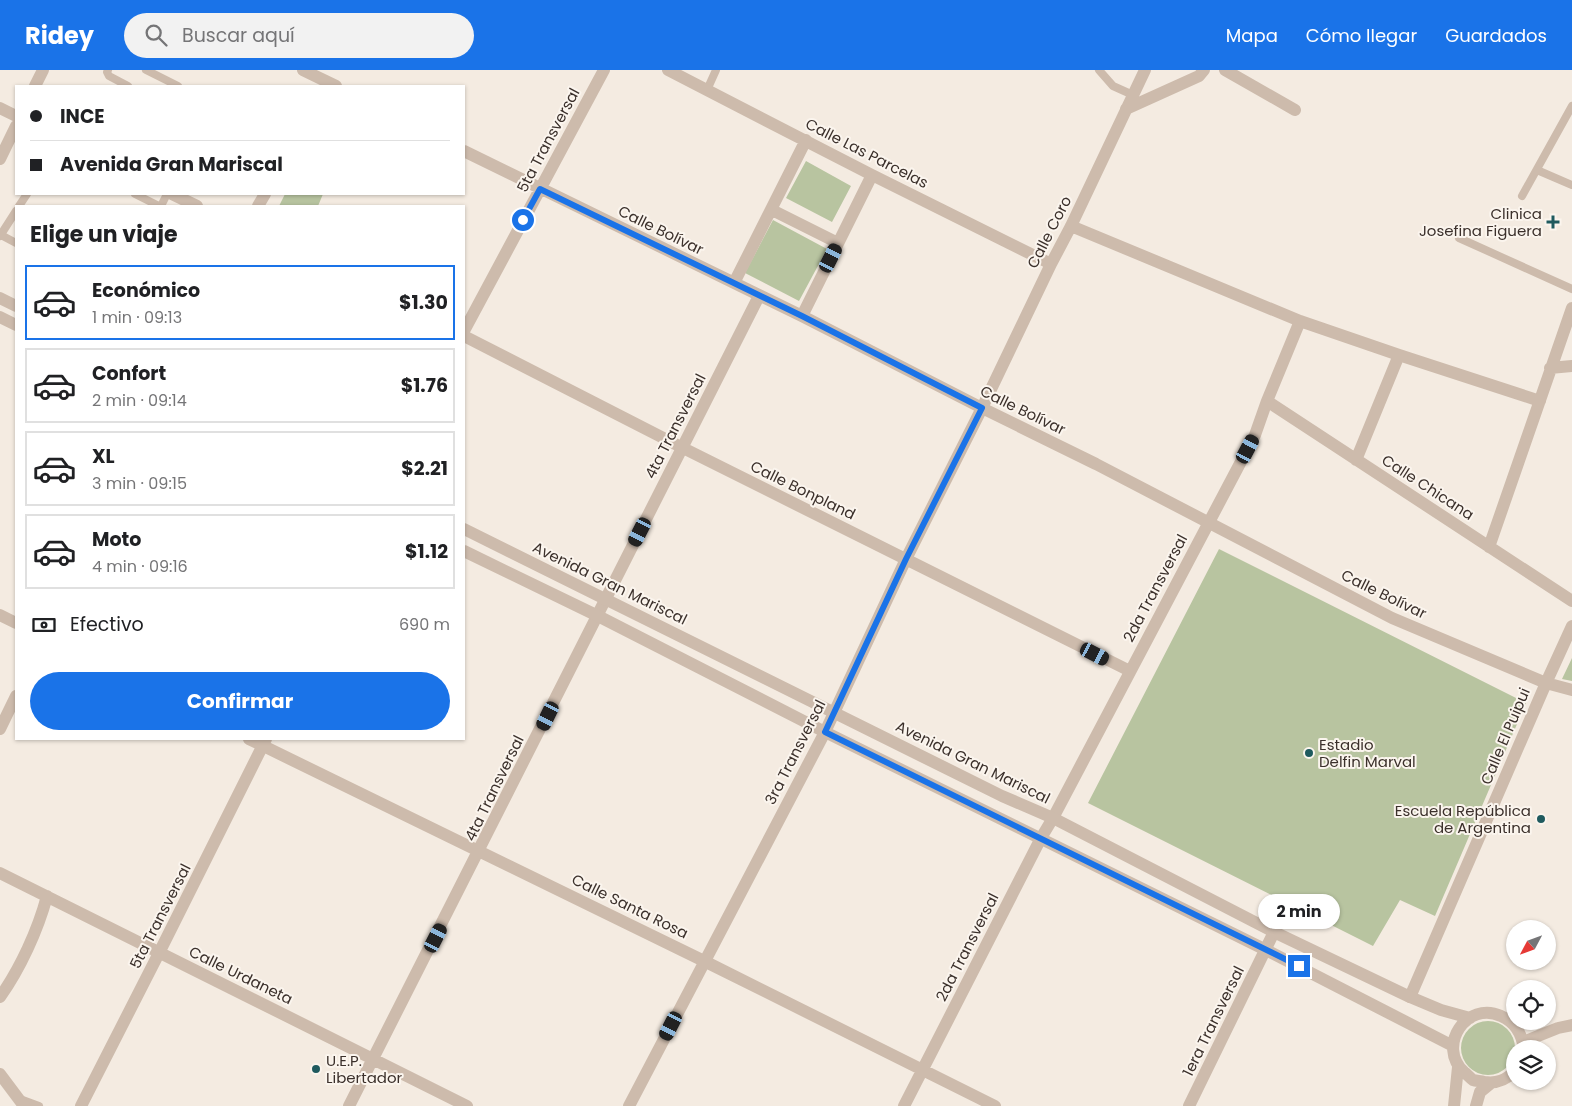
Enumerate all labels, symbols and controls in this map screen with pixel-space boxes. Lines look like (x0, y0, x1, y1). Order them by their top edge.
search box (124, 13, 474, 58)
text: Ridey (25, 19, 94, 52)
icon: search (142, 21, 170, 49)
text: Buscar aquí (182, 22, 295, 49)
text: Mapa (1226, 23, 1278, 48)
text: Cómo llegar (1306, 23, 1417, 48)
text: Guardados (1445, 23, 1547, 48)
street label: 5ta Transversal (512, 84, 584, 196)
text: INCE (60, 103, 105, 130)
street label: Calle Las Parcelas (802, 113, 932, 193)
text: Avenida Gran Mariscal (60, 151, 283, 178)
street label: Calle Coro (1022, 192, 1076, 272)
street label: Calle Bolívar (615, 200, 708, 260)
place label: Clinica Josefina Figuera (1419, 203, 1542, 241)
route start (512, 209, 534, 231)
marker: Clinica Josefina Figuera (1546, 215, 1560, 229)
text: Elige un viaje (30, 219, 178, 250)
car (817, 241, 844, 275)
text: Económico (92, 277, 200, 304)
icon: car (32, 280, 77, 325)
text: $1.30 (399, 289, 448, 316)
text: 1 min · 09:13 (92, 306, 182, 329)
text: Confort (92, 360, 166, 387)
icon: car (32, 363, 77, 408)
street label: 4ta Transversal (639, 370, 711, 482)
text: $1.76 (401, 372, 448, 399)
street label: Calle Bolívar (977, 380, 1070, 440)
text: 2 min · 09:14 (92, 389, 187, 412)
car (1234, 432, 1261, 466)
text: XL (92, 443, 115, 470)
icon: car (32, 446, 77, 491)
street label: Calle Chicana (1378, 449, 1478, 525)
text: $2.21 (401, 455, 448, 482)
street label: Calle Bonpland (747, 455, 859, 525)
text: 3 min · 09:15 (92, 472, 187, 495)
car (626, 515, 653, 549)
text: Moto (92, 526, 141, 553)
icon: car (32, 529, 77, 574)
street label: 2da Transversal (1118, 530, 1192, 646)
street label: Avenida Gran Mariscal (529, 536, 691, 630)
text: $1.12 (405, 538, 448, 565)
text: 4 min · 09:16 (92, 555, 188, 578)
street label: Calle Bolívar (1338, 564, 1431, 624)
icon: cash (30, 611, 58, 639)
text: Efectivo (70, 611, 144, 638)
text: 690 m (399, 613, 450, 636)
car (1078, 641, 1111, 667)
button: Confirmar (30, 672, 450, 730)
street label: Calle El Puipui (1475, 684, 1535, 788)
street label: 3ra Transversal (760, 696, 830, 808)
car (534, 699, 561, 733)
street label: Avenida Gran Mariscal (892, 715, 1054, 809)
street label: 4ta Transversal (459, 732, 529, 844)
place label: Estadio Delfin Marval (1319, 734, 1416, 772)
marker: Estadio Delfin Marval (1303, 747, 1315, 759)
place label: Escuela República de Argentina (1395, 800, 1531, 838)
marker: Escuela República de Argentina (1535, 813, 1547, 825)
street label: 5ta Transversal (124, 860, 196, 972)
street label: Calle Santa Rosa (568, 869, 692, 943)
street label: 2da Transversal (931, 889, 1003, 1005)
callout: 2 min (1258, 894, 1340, 928)
text: 2 min (1277, 900, 1321, 923)
north arrow (1506, 920, 1556, 970)
map controls (1506, 920, 1556, 1090)
car (422, 921, 449, 955)
street label: Calle Urdaneta (186, 941, 296, 1009)
route end (1288, 955, 1310, 977)
street label: 1era Transversal (1177, 962, 1249, 1080)
button: locate (1506, 980, 1556, 1030)
car (657, 1009, 684, 1043)
button: layers (1506, 1040, 1556, 1090)
place label: U.E.P. Libertador (326, 1050, 403, 1088)
marker: U.E.P. Libertador (310, 1063, 322, 1075)

